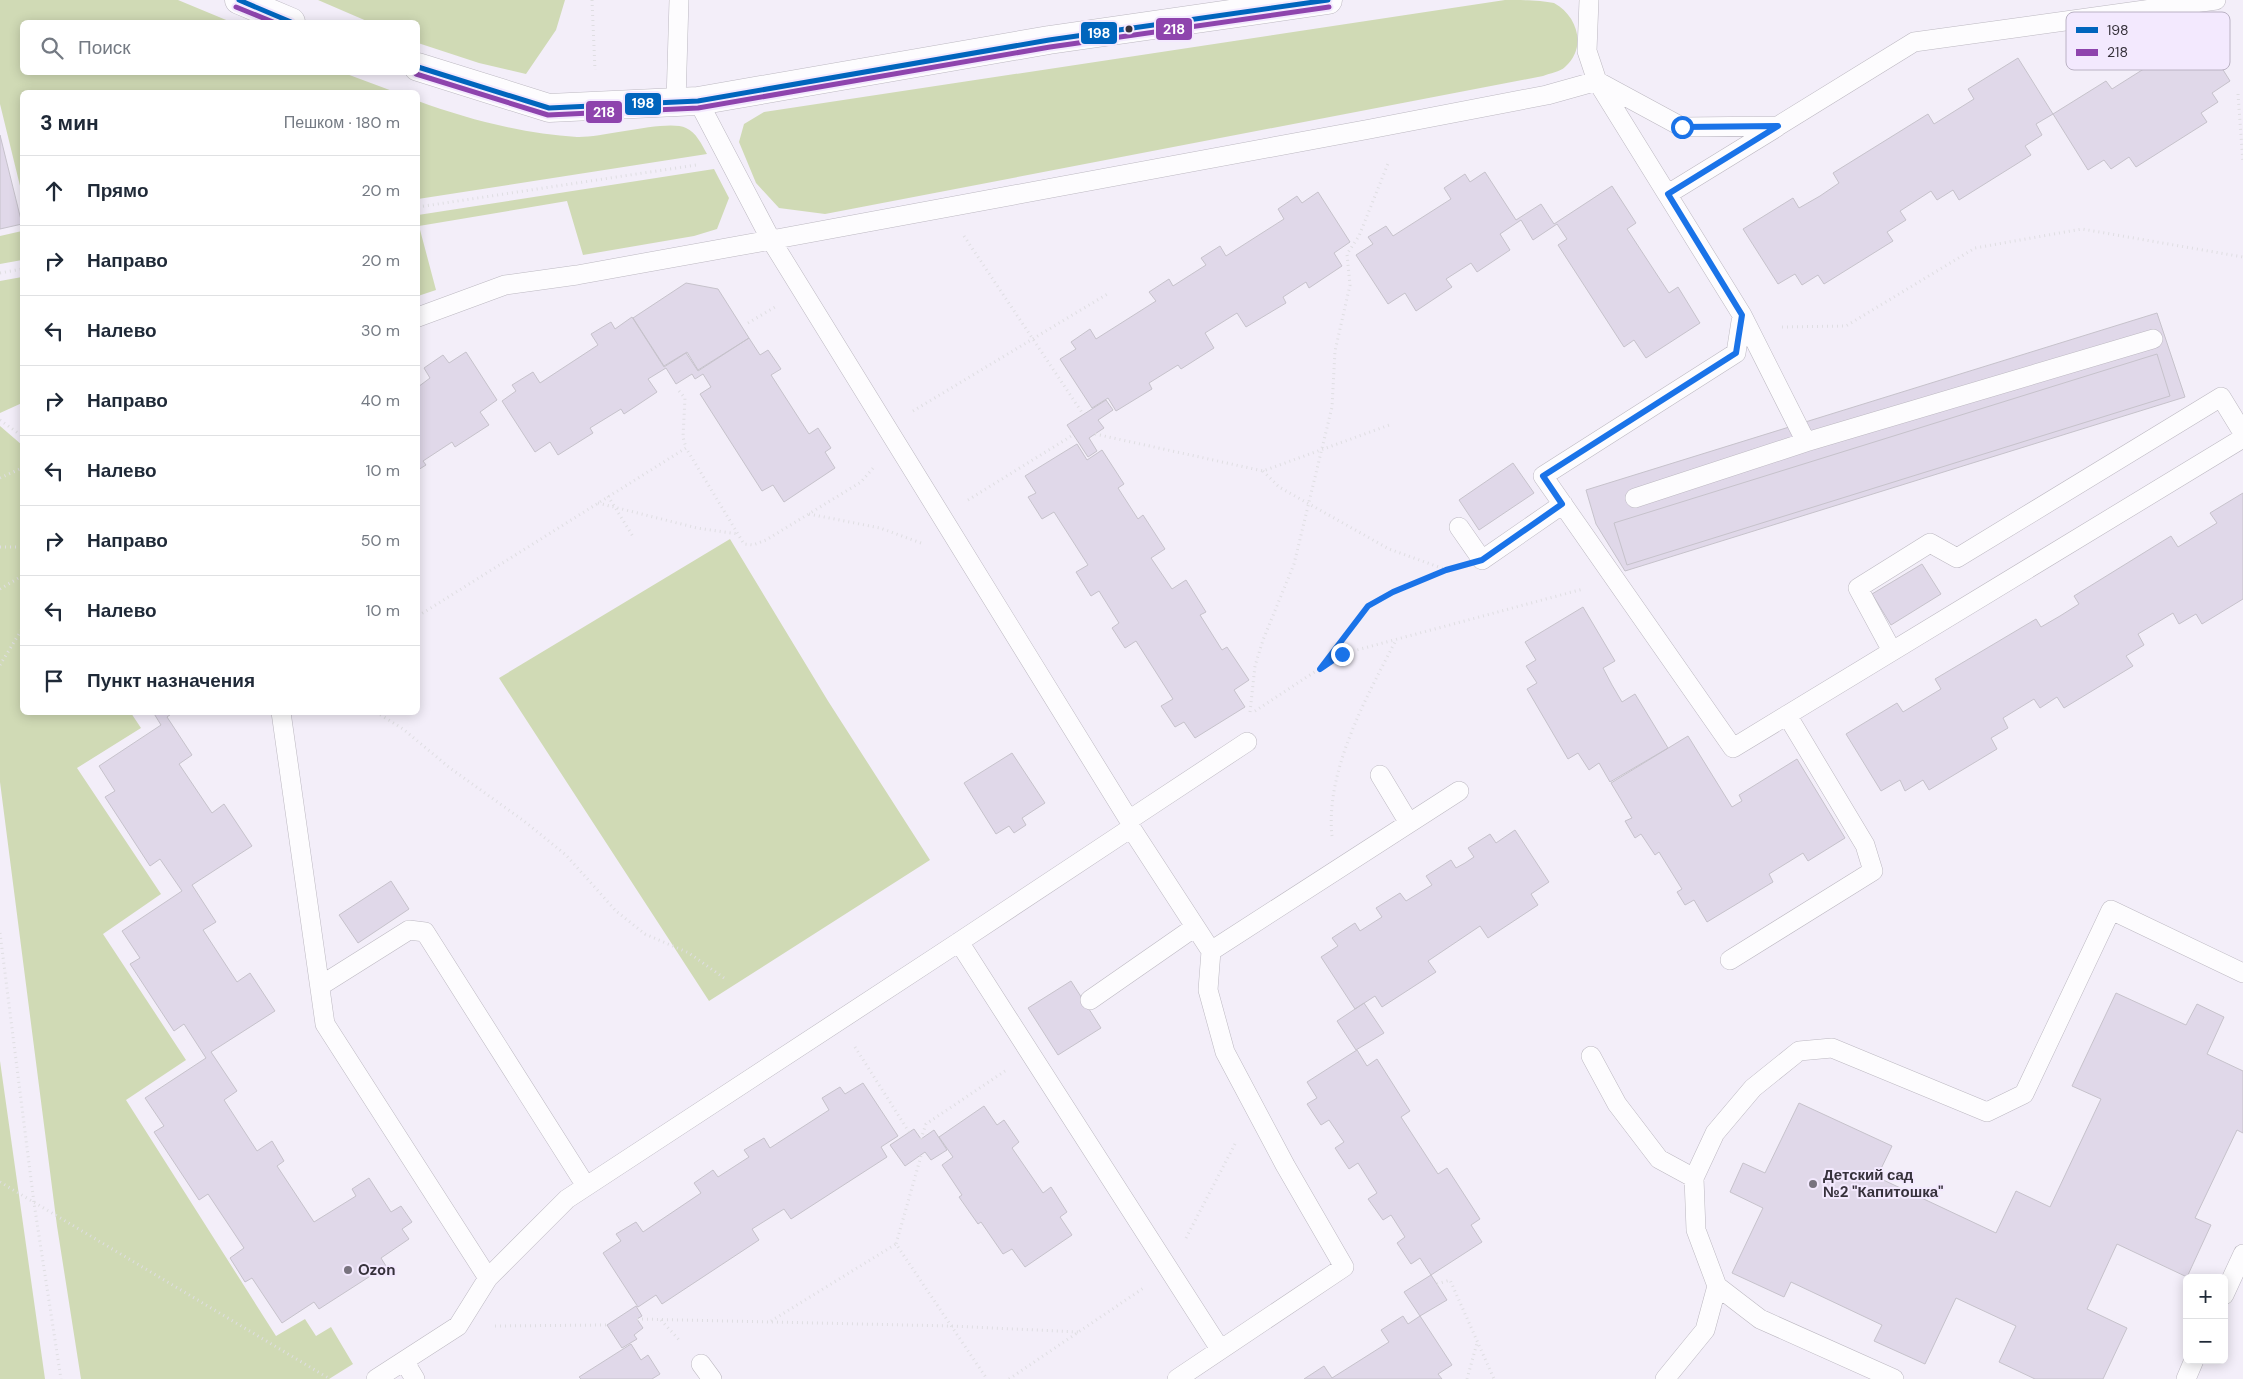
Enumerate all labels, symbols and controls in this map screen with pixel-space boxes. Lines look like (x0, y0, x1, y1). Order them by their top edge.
legend (2066, 12, 2230, 70)
line badge: 218 (1155, 17, 1193, 41)
search box (20, 20, 420, 75)
text: 218 (1163, 20, 1185, 38)
line badge: 198 (1080, 21, 1118, 45)
text: 198 (2107, 21, 2128, 39)
text: 198 (1088, 24, 1111, 42)
unlabelled marker (1124, 24, 1134, 34)
icon: search (38, 34, 66, 62)
text: Поиск (78, 35, 131, 60)
text: 218 (2107, 43, 2128, 61)
line badge: 198 (624, 92, 662, 116)
text: 198 (632, 94, 655, 112)
line badge: 218 (585, 100, 623, 124)
text: 218 (593, 103, 615, 121)
text: 3 мин (40, 109, 99, 137)
text: Пешком · 180 m (284, 112, 400, 133)
route start (1671, 116, 1694, 139)
icon: ahead (40, 177, 68, 205)
text: Прямо (87, 178, 149, 203)
text: 20 m (361, 180, 400, 201)
icon: right (40, 247, 68, 275)
text: Направо (87, 248, 168, 273)
text: 20 m (361, 250, 400, 271)
icon: left (40, 317, 68, 345)
text: Налево (87, 318, 157, 343)
text: 30 m (361, 320, 400, 341)
icon: right (40, 387, 68, 415)
text: Направо (87, 388, 168, 413)
text: 40 m (361, 390, 400, 411)
icon: left (40, 457, 68, 485)
text: Налево (87, 458, 157, 483)
text: 10 m (366, 460, 400, 481)
icon: right (40, 527, 68, 555)
text: Направо (87, 528, 168, 553)
text: 50 m (361, 530, 400, 551)
icon: left (40, 597, 68, 625)
text: Налево (87, 598, 157, 623)
text: 10 m (366, 600, 400, 621)
route end (1331, 643, 1354, 666)
icon: arrive (40, 667, 68, 695)
text: Пункт назначения (87, 668, 255, 693)
place label: Детский сад №2 "Капитошка" (1823, 1165, 1944, 1202)
marker: Детский сад №2 "Капитошка" (1807, 1178, 1819, 1190)
place label: Ozon (358, 1260, 396, 1280)
marker: Ozon (342, 1264, 354, 1276)
map controls (2183, 1274, 2228, 1364)
button: + (2183, 1274, 2228, 1319)
button: − (2183, 1319, 2228, 1364)

